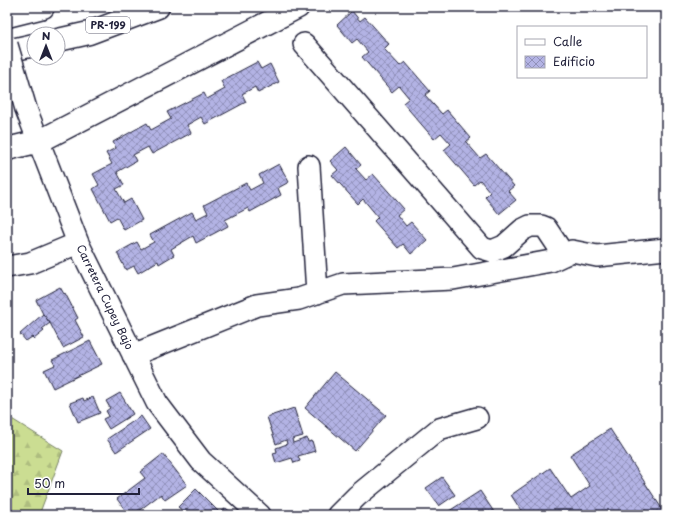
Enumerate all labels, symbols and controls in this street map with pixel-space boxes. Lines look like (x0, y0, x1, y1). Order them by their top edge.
road number: PR-199 (86, 17, 130, 33)
north arrow (26, 26, 66, 66)
legend (517, 26, 647, 78)
text: N (42, 27, 51, 44)
text: Calle (553, 32, 583, 50)
text: Edificio (553, 52, 595, 70)
street label: Carretera Cupey Bajo (73, 241, 138, 352)
scale bar (28, 470, 139, 496)
text: 50 m (34, 474, 65, 492)

